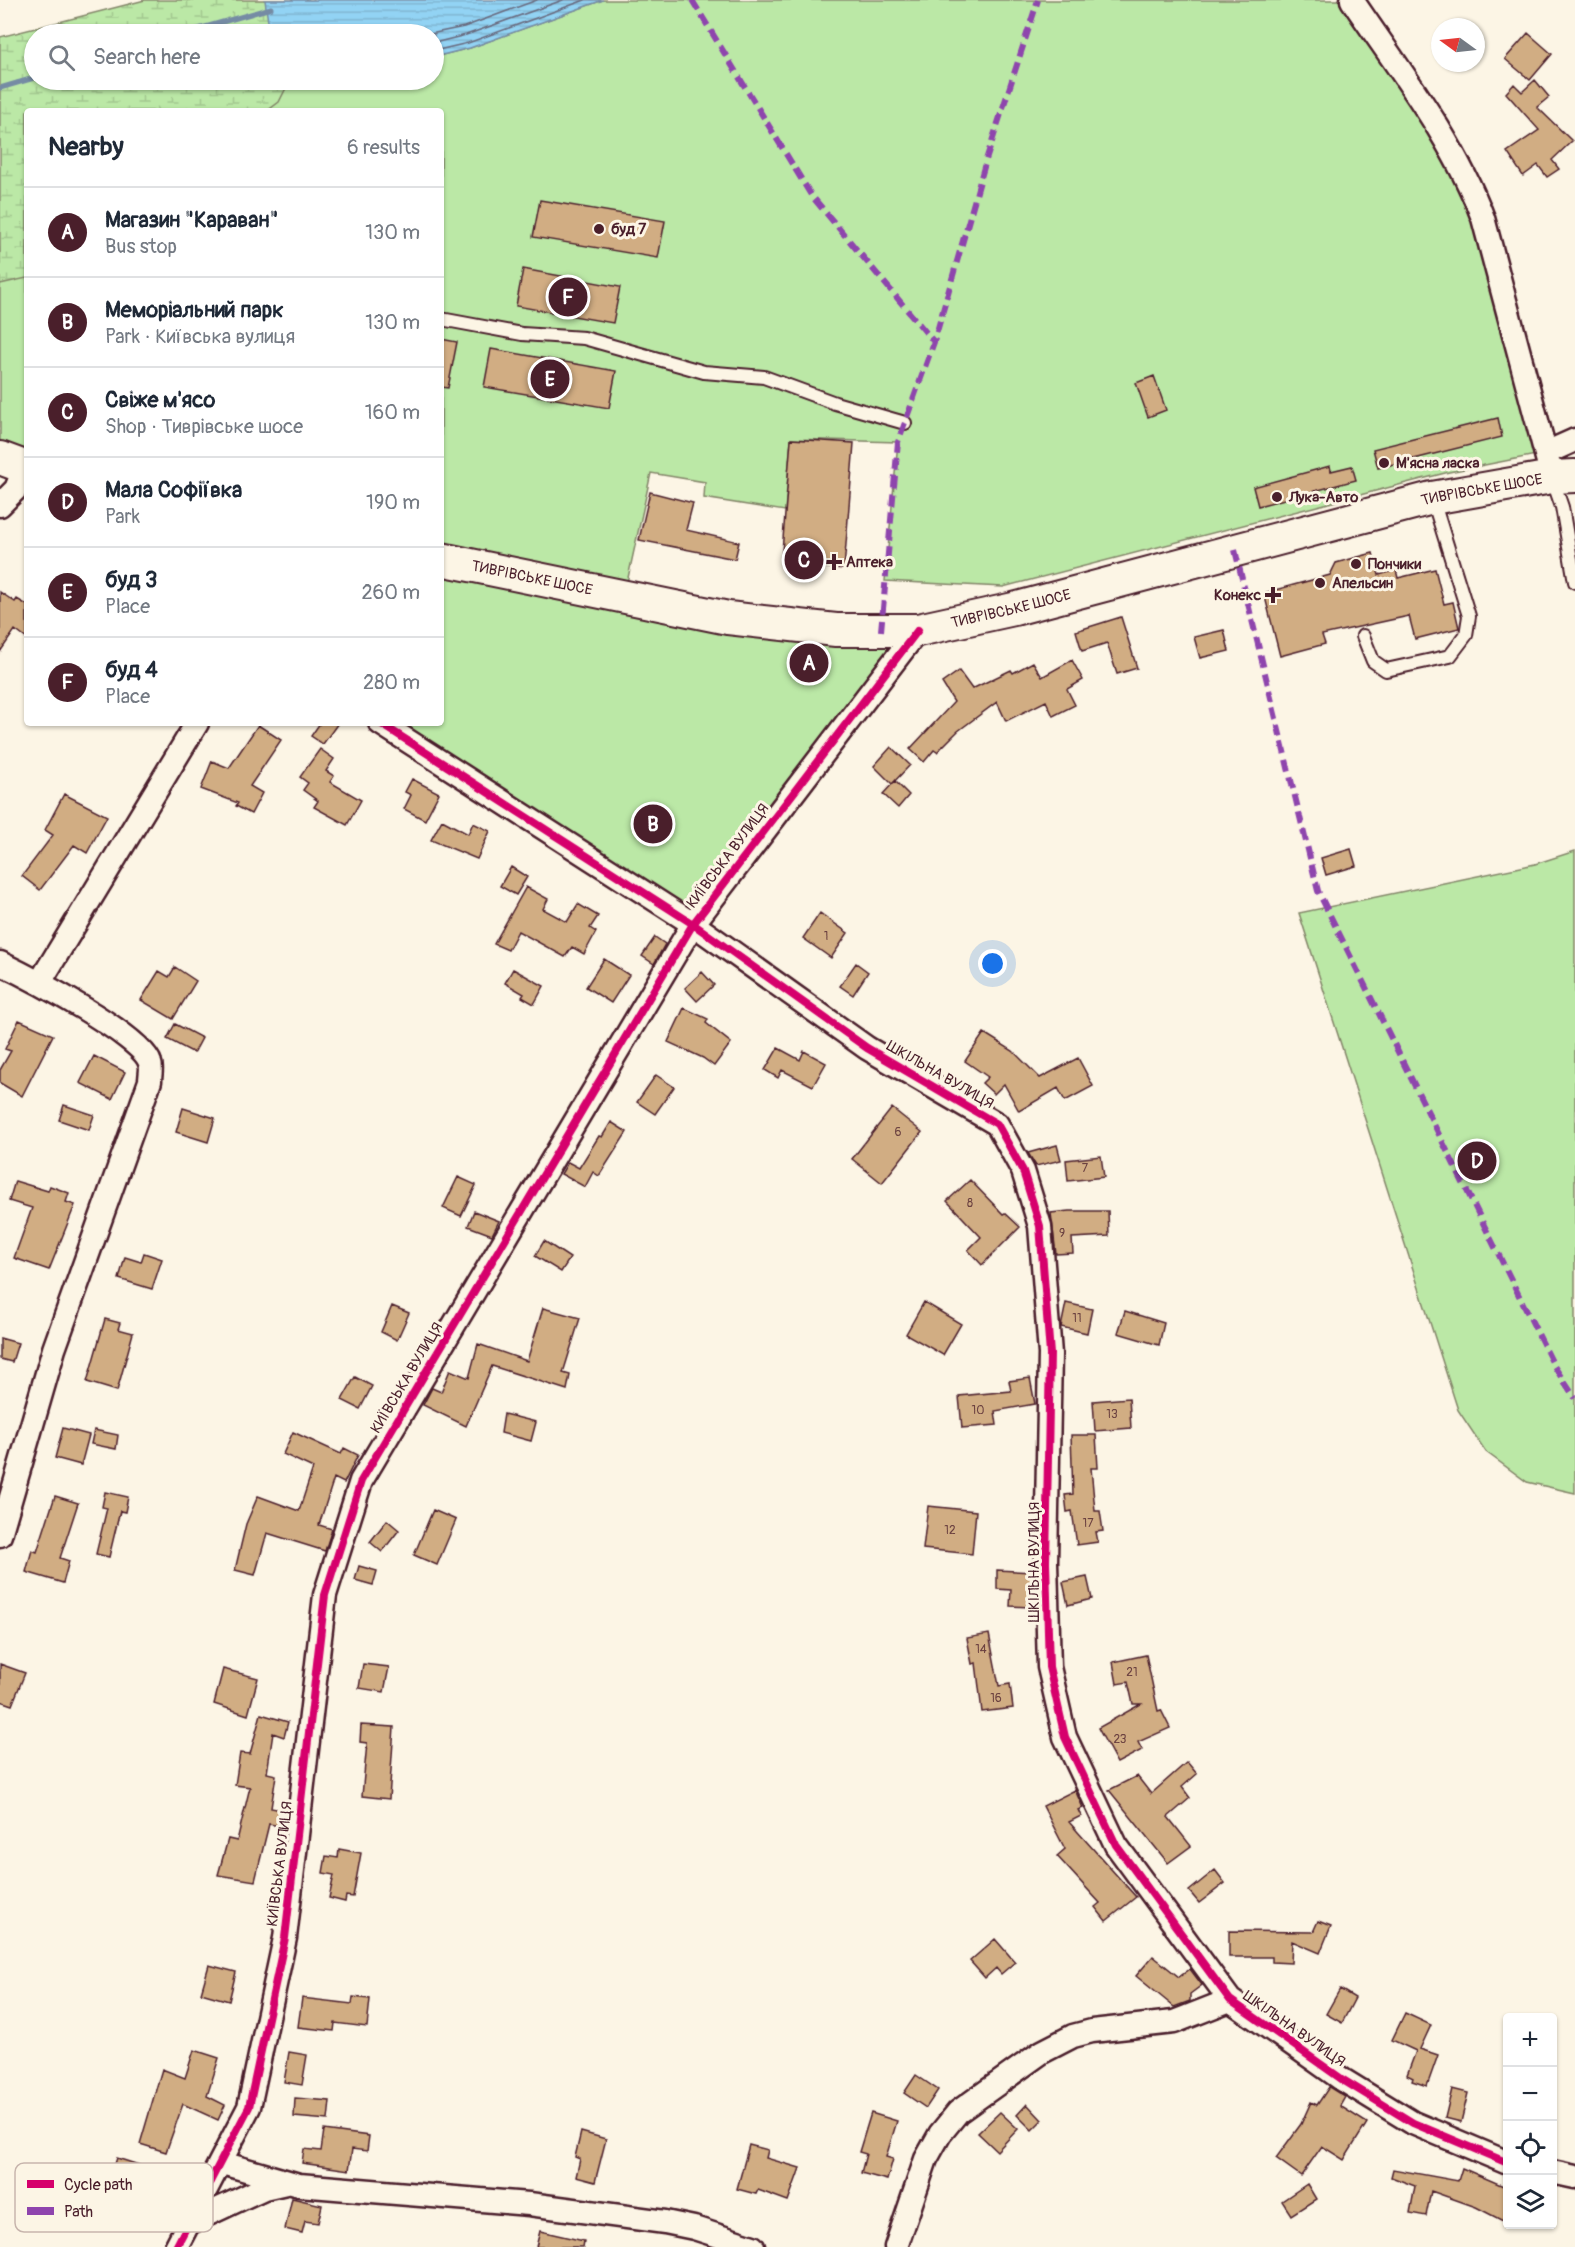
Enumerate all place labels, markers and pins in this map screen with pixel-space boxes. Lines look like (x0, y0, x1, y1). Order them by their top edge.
place label: буд 7 (611, 220, 646, 239)
marker: буд 7 (592, 222, 606, 236)
pin: F (548, 274, 588, 320)
pin: E (530, 356, 570, 401)
place label: М'ясна ласка (1396, 454, 1479, 473)
marker: М'ясна ласка (1377, 456, 1391, 470)
place label: Лука-Авто (1288, 488, 1358, 507)
marker: Лука-Авто (1270, 490, 1284, 504)
pin: C (784, 538, 824, 582)
place label: Аптека (846, 553, 893, 572)
marker: Аптека (827, 555, 841, 569)
place label: Пончики (1368, 555, 1422, 574)
marker: Пончики (1349, 557, 1363, 571)
place label: Апельсин (1332, 574, 1394, 593)
marker: Апельсин (1313, 576, 1327, 590)
place label: Конекс (1214, 586, 1261, 605)
marker: Конекс (1266, 588, 1280, 602)
pin: A (790, 640, 828, 686)
pin: B (634, 802, 672, 846)
pin: D (1458, 1138, 1496, 1184)

